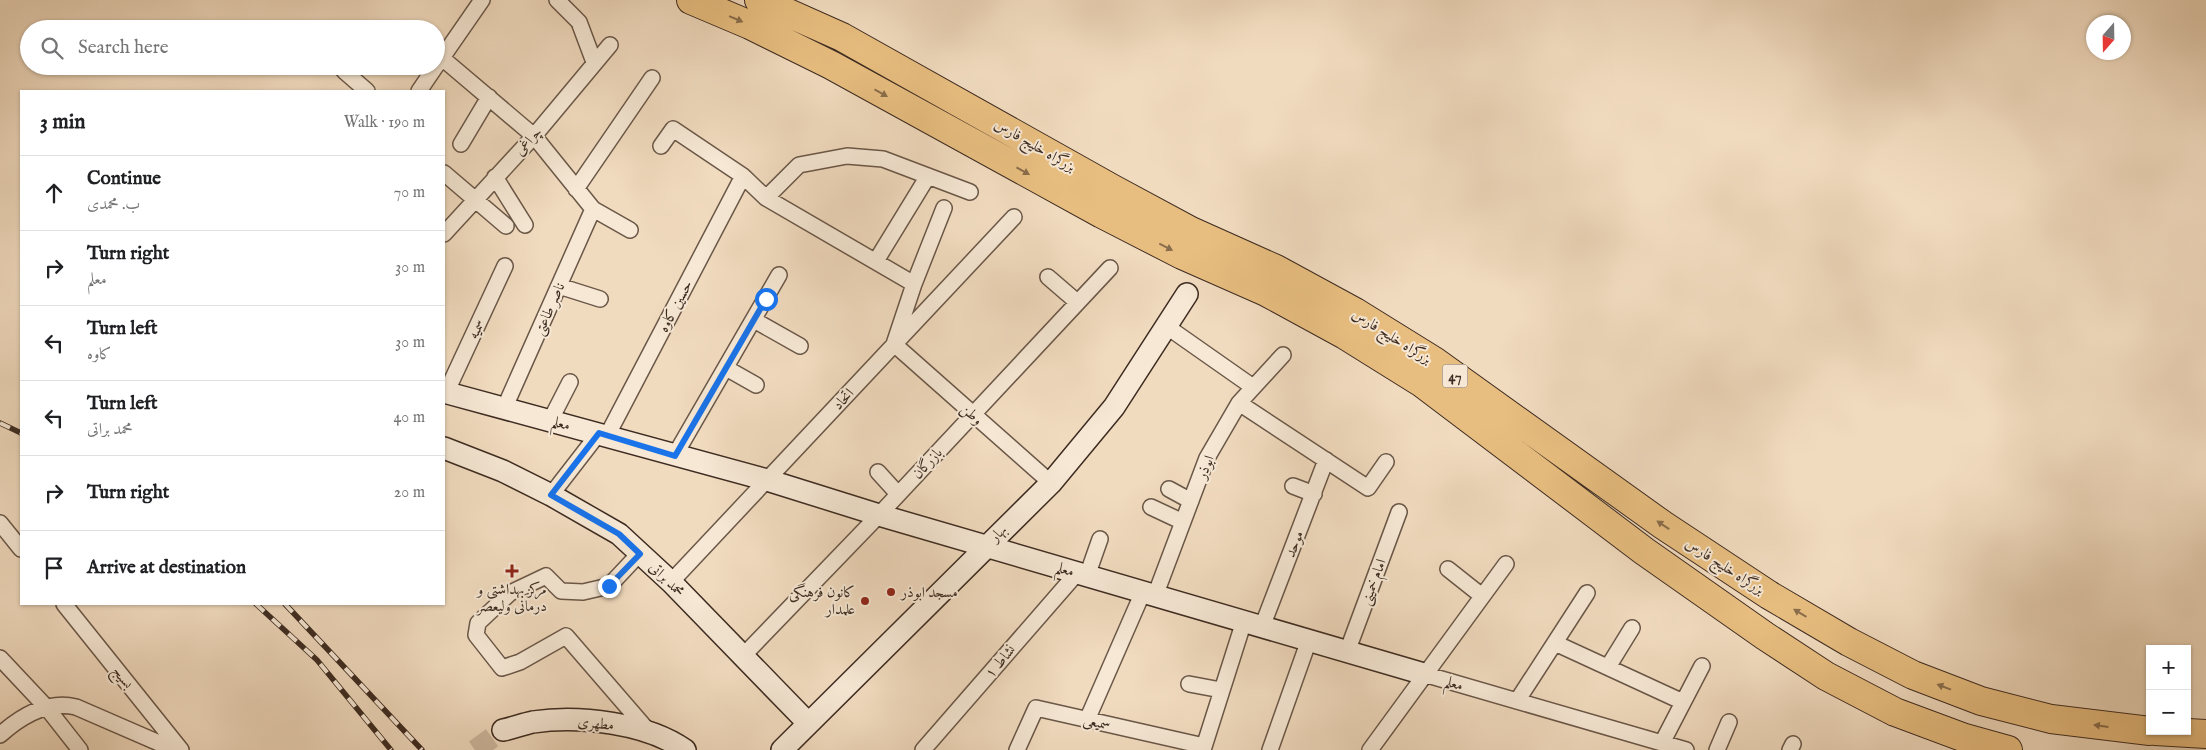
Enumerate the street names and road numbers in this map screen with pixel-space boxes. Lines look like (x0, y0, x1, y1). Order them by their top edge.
street label: بزرگراه خلیج فارس (989, 114, 1080, 180)
street label: چراغی (510, 123, 546, 160)
street label: حسین کاوه (654, 277, 697, 335)
street label: ناصر طاعتی (529, 280, 570, 339)
street label: بزرگراه خلیج فارس (1346, 303, 1436, 372)
street label: سمیه (464, 316, 489, 342)
road number: 47 (1442, 364, 1468, 388)
street label: اتحاد (829, 384, 858, 414)
street label: وطن (956, 399, 987, 429)
street label: معلم (548, 412, 572, 440)
street label: بازرگان (908, 443, 947, 483)
street label: ابوذر (1191, 452, 1219, 484)
street label: بهار (984, 520, 1011, 548)
street label: موحد (1281, 528, 1308, 560)
street label: بزرگراه خلیج فارس (1679, 533, 1769, 603)
street label: امام خمینی (1356, 556, 1394, 609)
street label: محمد براتی (645, 558, 689, 601)
street label: معلم (1052, 558, 1076, 586)
street label: نشاط ۱ (981, 641, 1020, 682)
street label: بسیج (105, 662, 138, 696)
street label: معلم (1441, 672, 1465, 700)
street label: سمیعی (1081, 710, 1112, 736)
street label: مطهری (577, 712, 615, 735)

